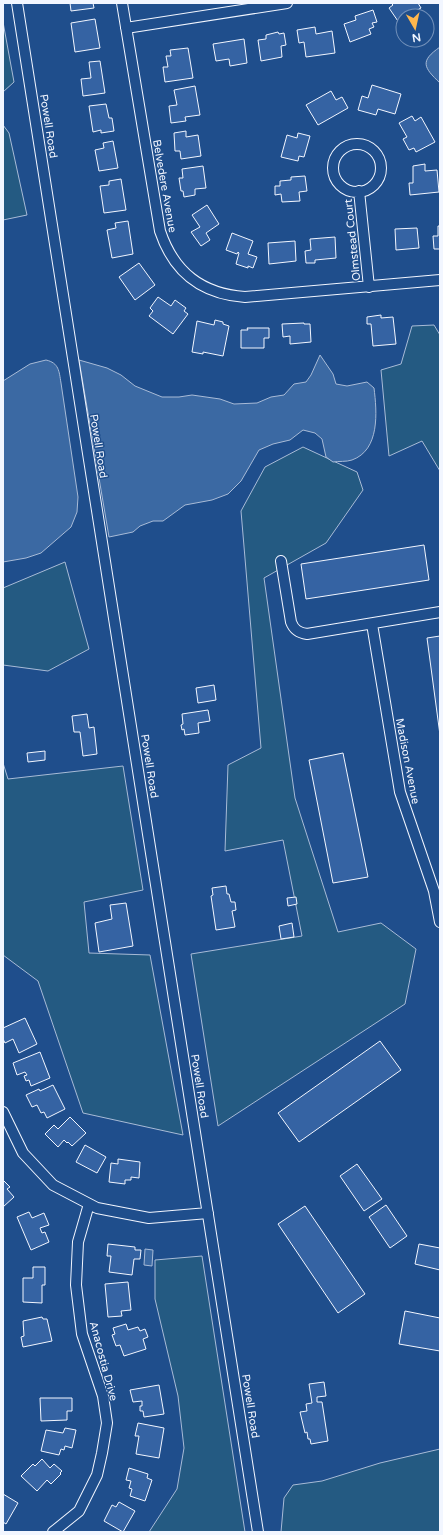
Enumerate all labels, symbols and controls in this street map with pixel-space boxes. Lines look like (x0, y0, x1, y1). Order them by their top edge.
north arrow (395, 8, 435, 48)
text: N (411, 30, 422, 44)
street label: Powell Road (37, 93, 60, 159)
street label: Belvedere Avenue (150, 139, 179, 234)
street label: Olmstead Court (342, 198, 363, 282)
street label: Powell Road (87, 413, 110, 479)
street label: Madison Avenue (393, 717, 422, 805)
street label: Powell Road (138, 733, 161, 799)
street label: Powell Road (188, 1053, 211, 1119)
street label: Anacostia Drive (87, 1320, 120, 1402)
street label: Powell Road (239, 1373, 262, 1439)

